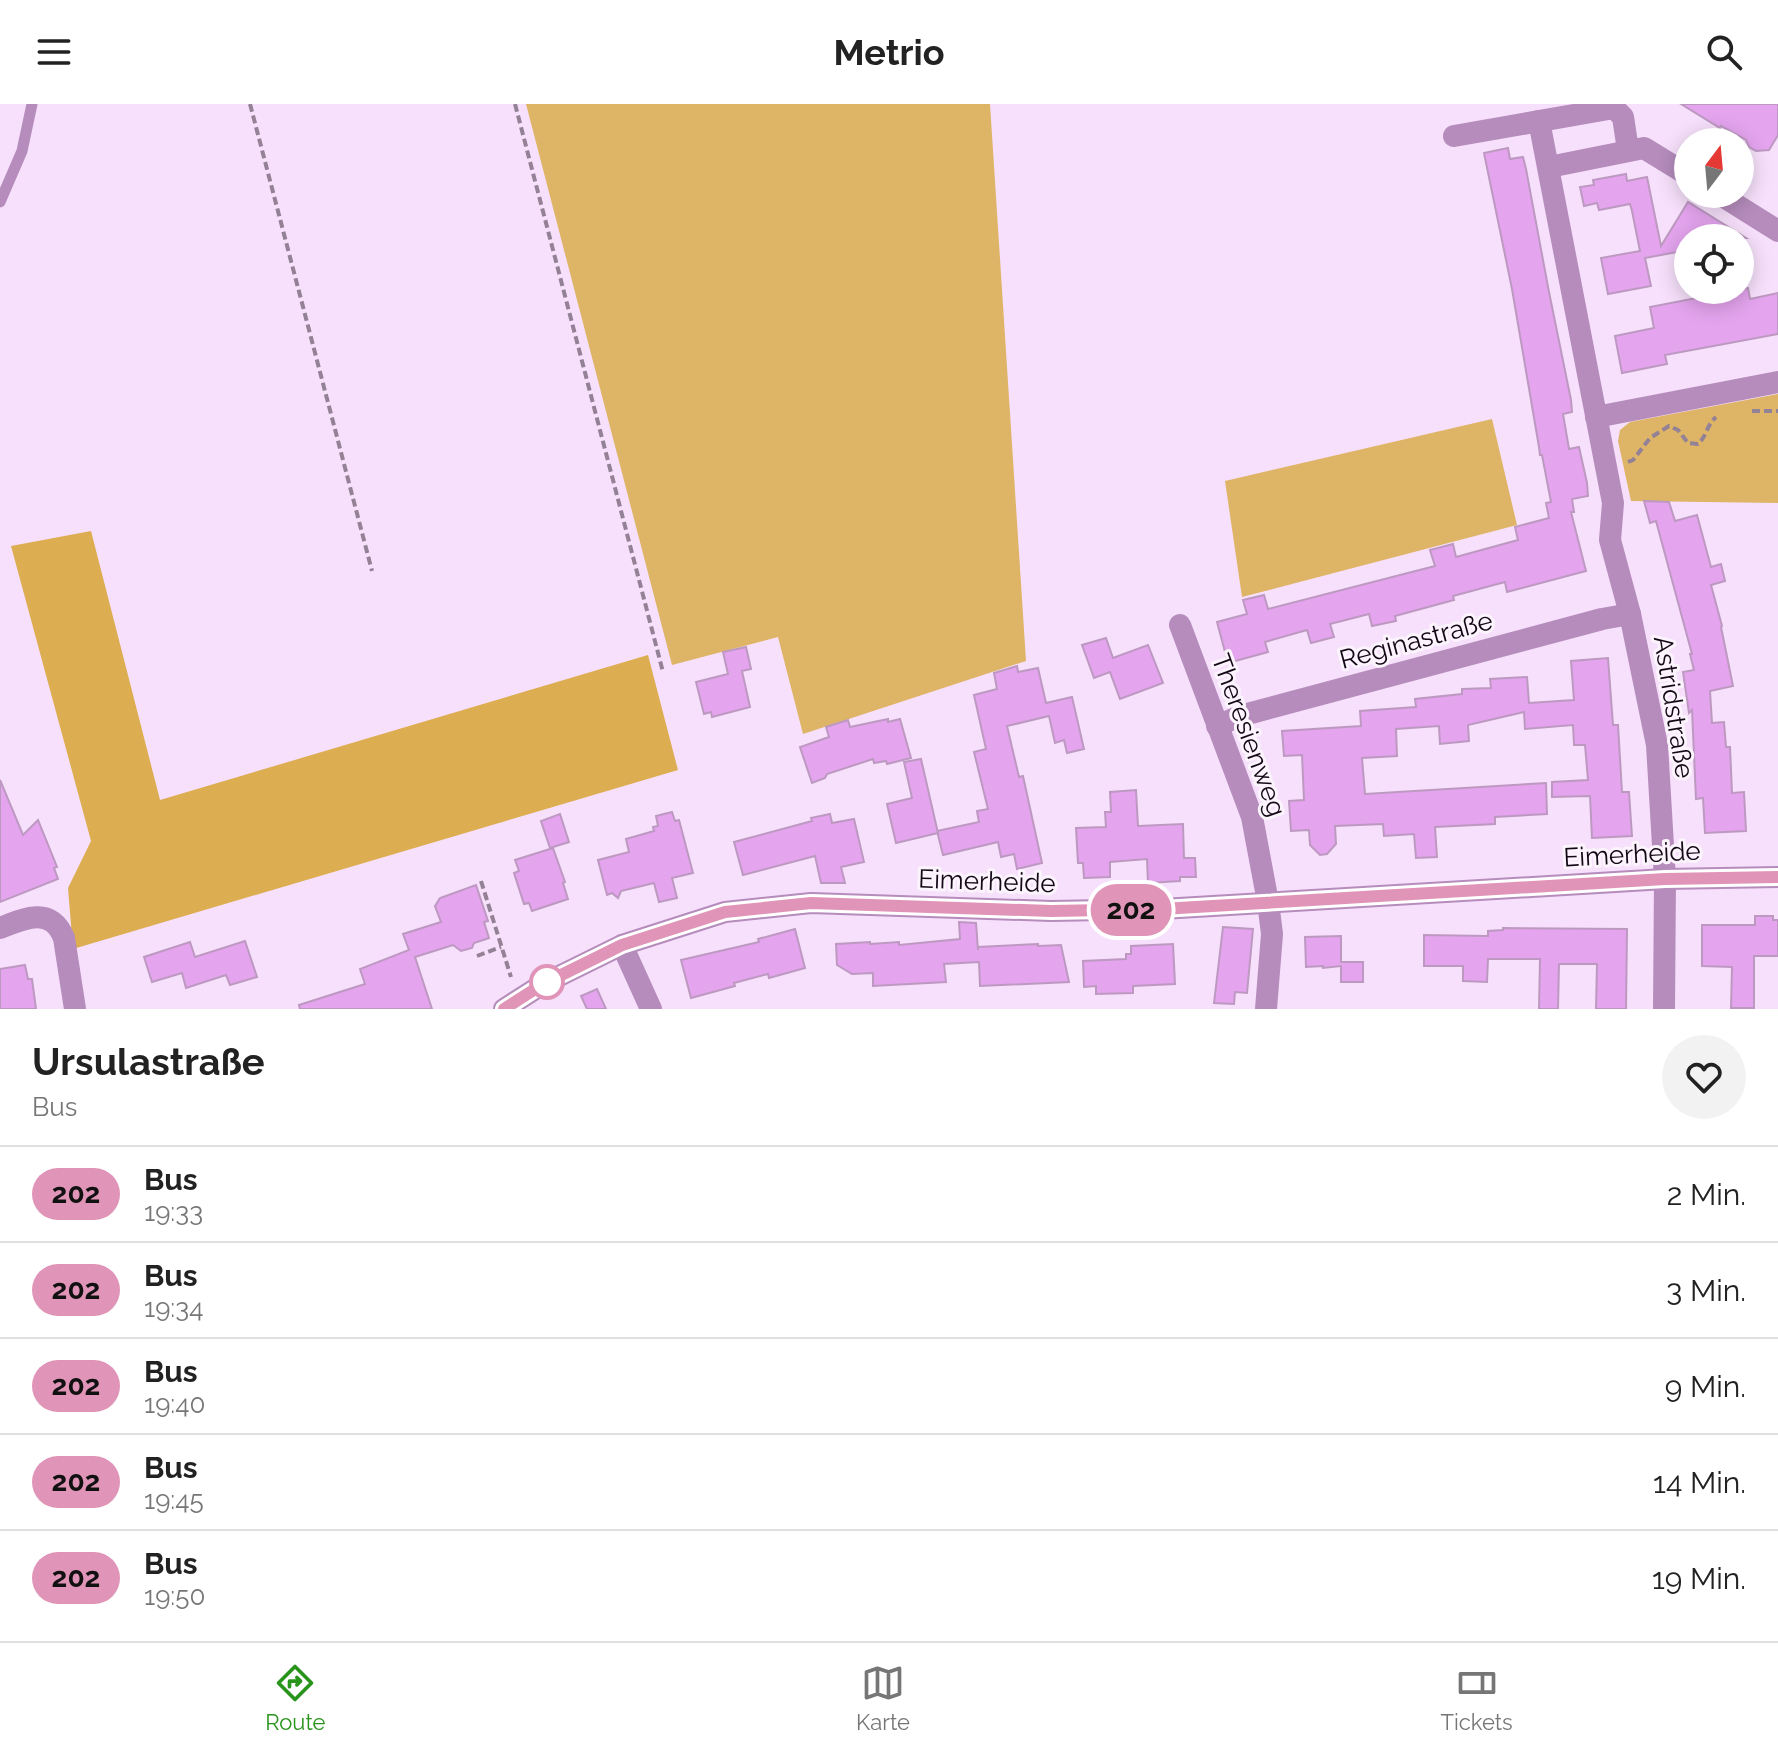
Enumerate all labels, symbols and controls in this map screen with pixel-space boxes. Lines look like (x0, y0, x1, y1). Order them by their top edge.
icon: menu (32, 30, 76, 74)
icon: search (1702, 30, 1746, 74)
text: Metrio (834, 31, 944, 73)
north arrow (1674, 128, 1754, 208)
map controls (1674, 128, 1754, 304)
button: locate (1674, 224, 1754, 304)
street label: Reginastraße (1336, 605, 1496, 675)
street label: Astridstraße (1648, 634, 1700, 780)
street label: Theresienweg (1206, 650, 1292, 820)
street label: Eimerheide (1563, 835, 1701, 873)
street label: Eimerheide (918, 864, 1056, 898)
line badge: 202 (1085, 884, 1177, 936)
text: 202 (1107, 893, 1155, 926)
unlabelled marker (530, 965, 564, 999)
button: heart (1662, 1035, 1746, 1119)
text: Ursulastraße (32, 1039, 265, 1084)
text: Bus (32, 1092, 77, 1122)
text: Bus (144, 1162, 198, 1197)
text: 202 (52, 1177, 100, 1210)
text: 2 Min. (1667, 1177, 1746, 1212)
text: 19:33 (144, 1197, 203, 1227)
text: Bus (144, 1258, 198, 1293)
text: 202 (52, 1273, 100, 1306)
text: 3 Min. (1666, 1273, 1746, 1308)
text: 19:34 (144, 1293, 203, 1323)
text: Bus (144, 1354, 198, 1389)
text: 202 (52, 1369, 100, 1402)
text: 9 Min. (1665, 1369, 1746, 1404)
text: 19:40 (144, 1389, 205, 1419)
text: Bus (144, 1450, 198, 1485)
text: 202 (52, 1465, 100, 1498)
text: 14 Min. (1653, 1465, 1746, 1500)
text: 19:45 (144, 1485, 204, 1515)
text: Bus (144, 1546, 198, 1581)
text: 202 (52, 1561, 100, 1594)
text: 19 Min. (1652, 1561, 1746, 1596)
text: 19:50 (144, 1581, 205, 1611)
tab: Route (265, 1661, 326, 1735)
tab: Karte (856, 1661, 910, 1735)
tab: Tickets (1441, 1661, 1513, 1735)

